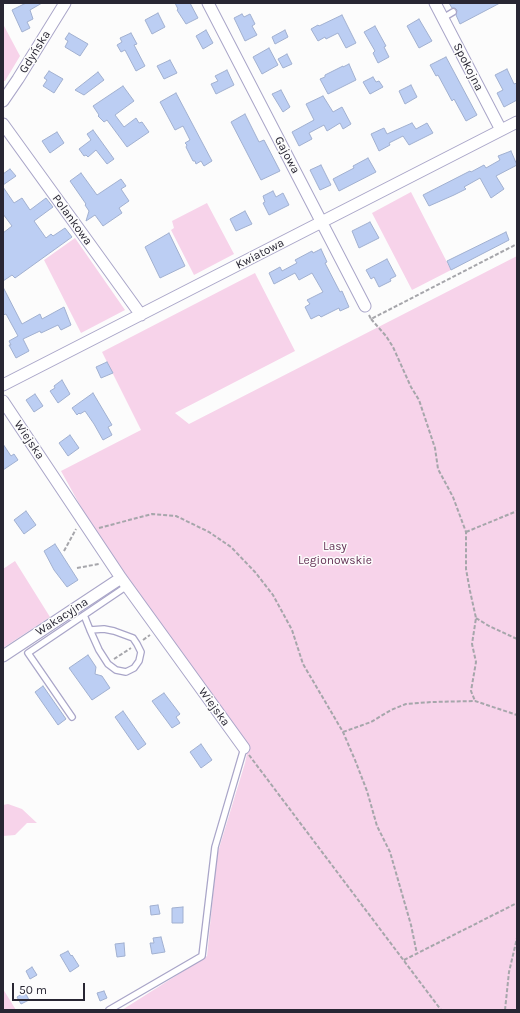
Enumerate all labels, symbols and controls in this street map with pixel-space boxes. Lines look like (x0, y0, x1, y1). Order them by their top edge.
street label: Gdyńska (16, 28, 54, 76)
street label: Spokojna (450, 41, 486, 93)
street label: Gajowa (271, 134, 303, 176)
street label: Polankowa (49, 192, 95, 248)
street label: Kwiatowa (233, 236, 287, 272)
street label: Wiejska (11, 418, 47, 462)
park label: Lasy Legionowskie (298, 540, 372, 568)
street label: Wakacyjna (33, 595, 91, 639)
street label: Wiejska (195, 685, 233, 729)
scale bar (14, 975, 87, 1001)
text: 50 m (19, 983, 47, 997)

